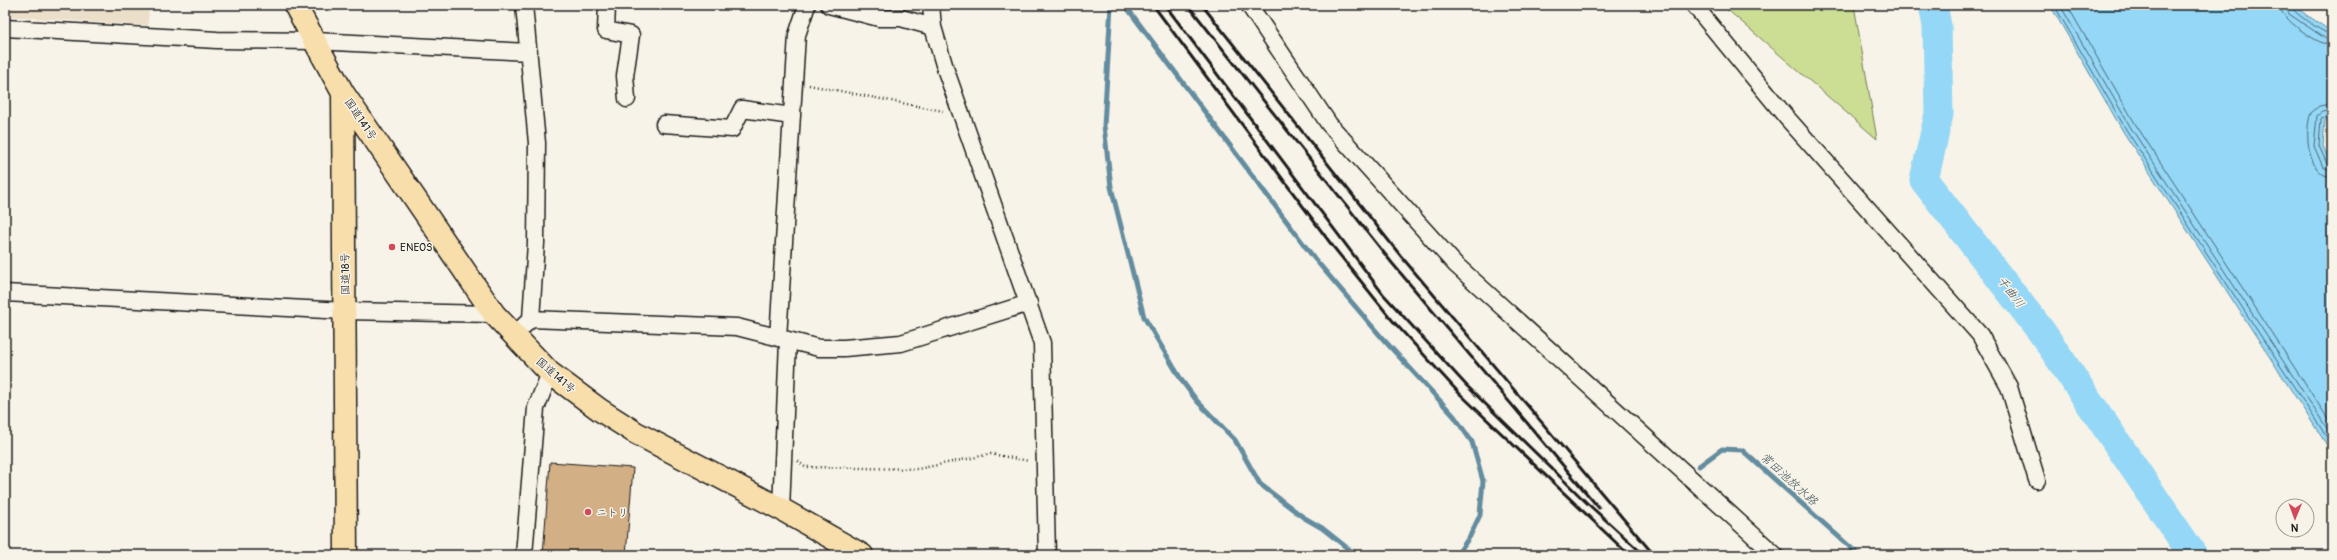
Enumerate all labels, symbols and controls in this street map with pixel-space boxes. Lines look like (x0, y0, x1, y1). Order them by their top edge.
street label: 国道141号 (342, 96, 379, 143)
place label: ENEOS (400, 241, 433, 254)
marker: ENEOS (387, 242, 397, 252)
street label: 国道18号 (339, 252, 352, 296)
water label: 千曲川 (1994, 274, 2028, 311)
street label: 国道141号 (533, 355, 578, 396)
water label: 常田池放水路 (1757, 450, 1821, 510)
north arrow (2275, 498, 2315, 538)
place label: ニトリ (596, 506, 629, 519)
marker: ニトリ (583, 507, 593, 517)
text: N (2290, 521, 2299, 534)

